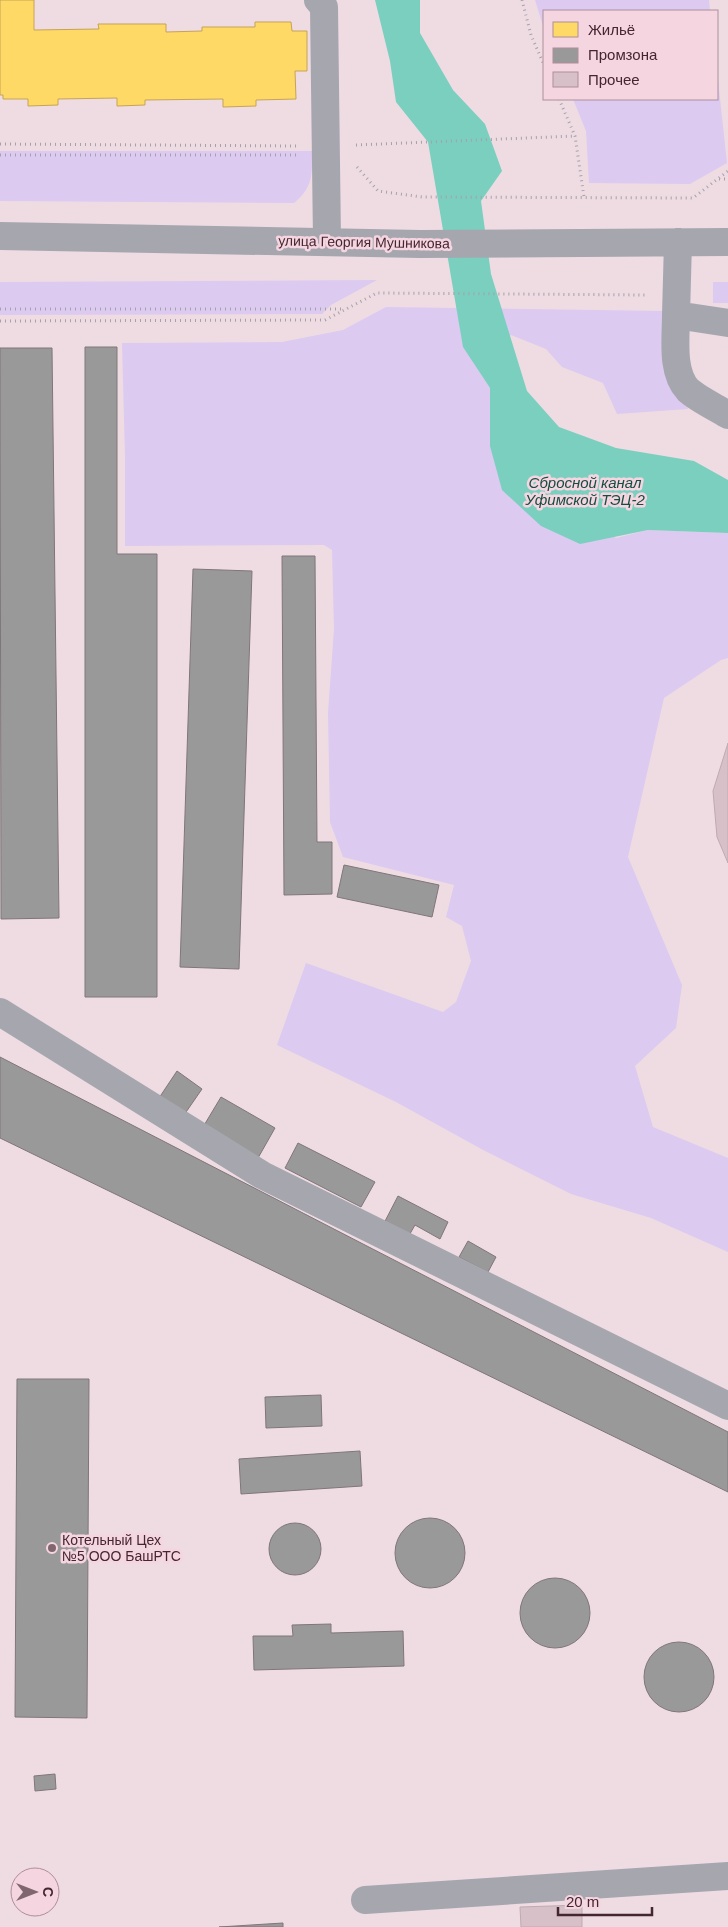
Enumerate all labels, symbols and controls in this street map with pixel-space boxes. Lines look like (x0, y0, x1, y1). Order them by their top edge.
legend (543, 10, 718, 100)
text: Жильё (588, 21, 635, 38)
text: Промзона (588, 46, 658, 63)
text: Прочее (588, 71, 640, 88)
street label: улица Георгия Мушникова (278, 233, 450, 251)
water label: Сбросной канал Уфимской ТЭЦ-2 (524, 474, 645, 508)
place label: Котельный Цех №5 ООО БашРТС (62, 1532, 181, 1564)
marker: Котельный Цех №5 ООО БашРТС (46, 1542, 58, 1554)
north arrow (10, 1867, 60, 1917)
scale bar (558, 1884, 652, 1916)
text: С (40, 1887, 56, 1897)
text: 20 m (566, 1893, 599, 1910)

